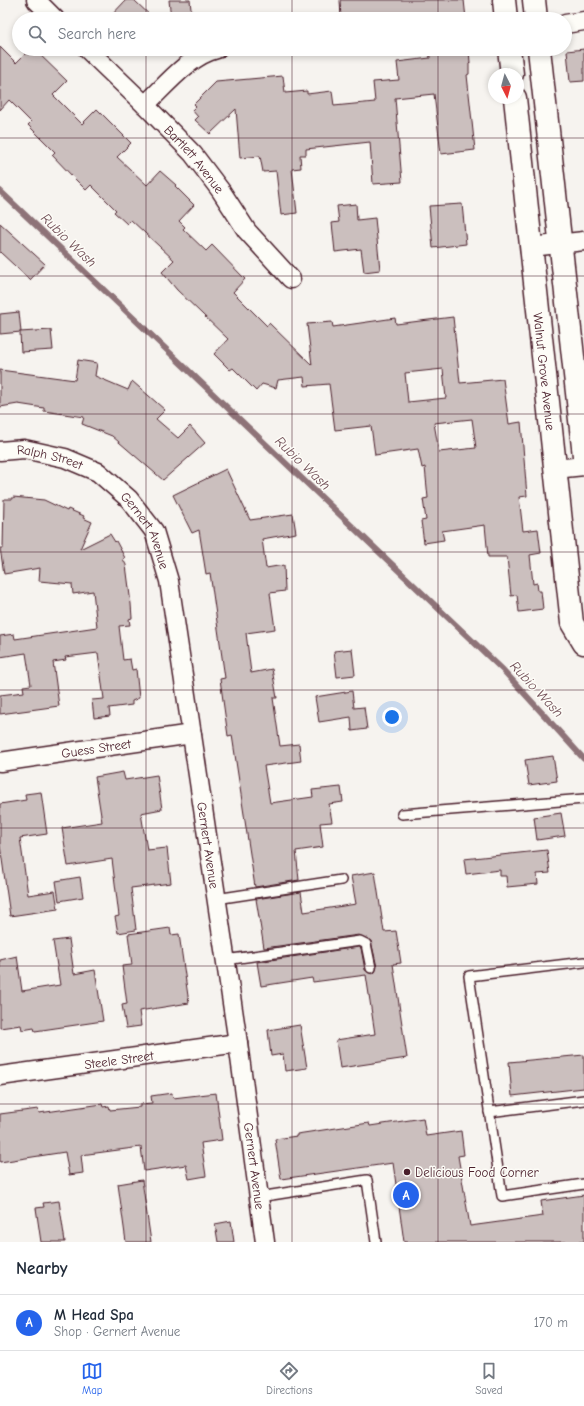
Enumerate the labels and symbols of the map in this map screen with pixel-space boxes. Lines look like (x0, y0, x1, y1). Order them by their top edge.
north arrow (488, 68, 524, 104)
street label: Bartlett Avenue (161, 122, 227, 197)
water label: Rubio Wash (37, 210, 100, 271)
street label: Walnut Grove Avenue (530, 312, 558, 432)
water label: Rubio Wash (271, 433, 334, 494)
street label: Ralph Street (16, 442, 86, 473)
street label: Gernert Avenue (118, 489, 172, 571)
water label: Rubio Wash (506, 658, 567, 721)
your location (382, 707, 402, 727)
street label: Guess Street (60, 736, 133, 761)
street label: Gernert Avenue (194, 801, 222, 890)
street label: Steele Street (83, 1048, 156, 1072)
street label: Gernert Avenue (241, 1122, 268, 1211)
place label: Delicious Food Corner (415, 1165, 539, 1180)
marker: Delicious Food Corner (402, 1167, 412, 1177)
pin: A (393, 1180, 419, 1210)

